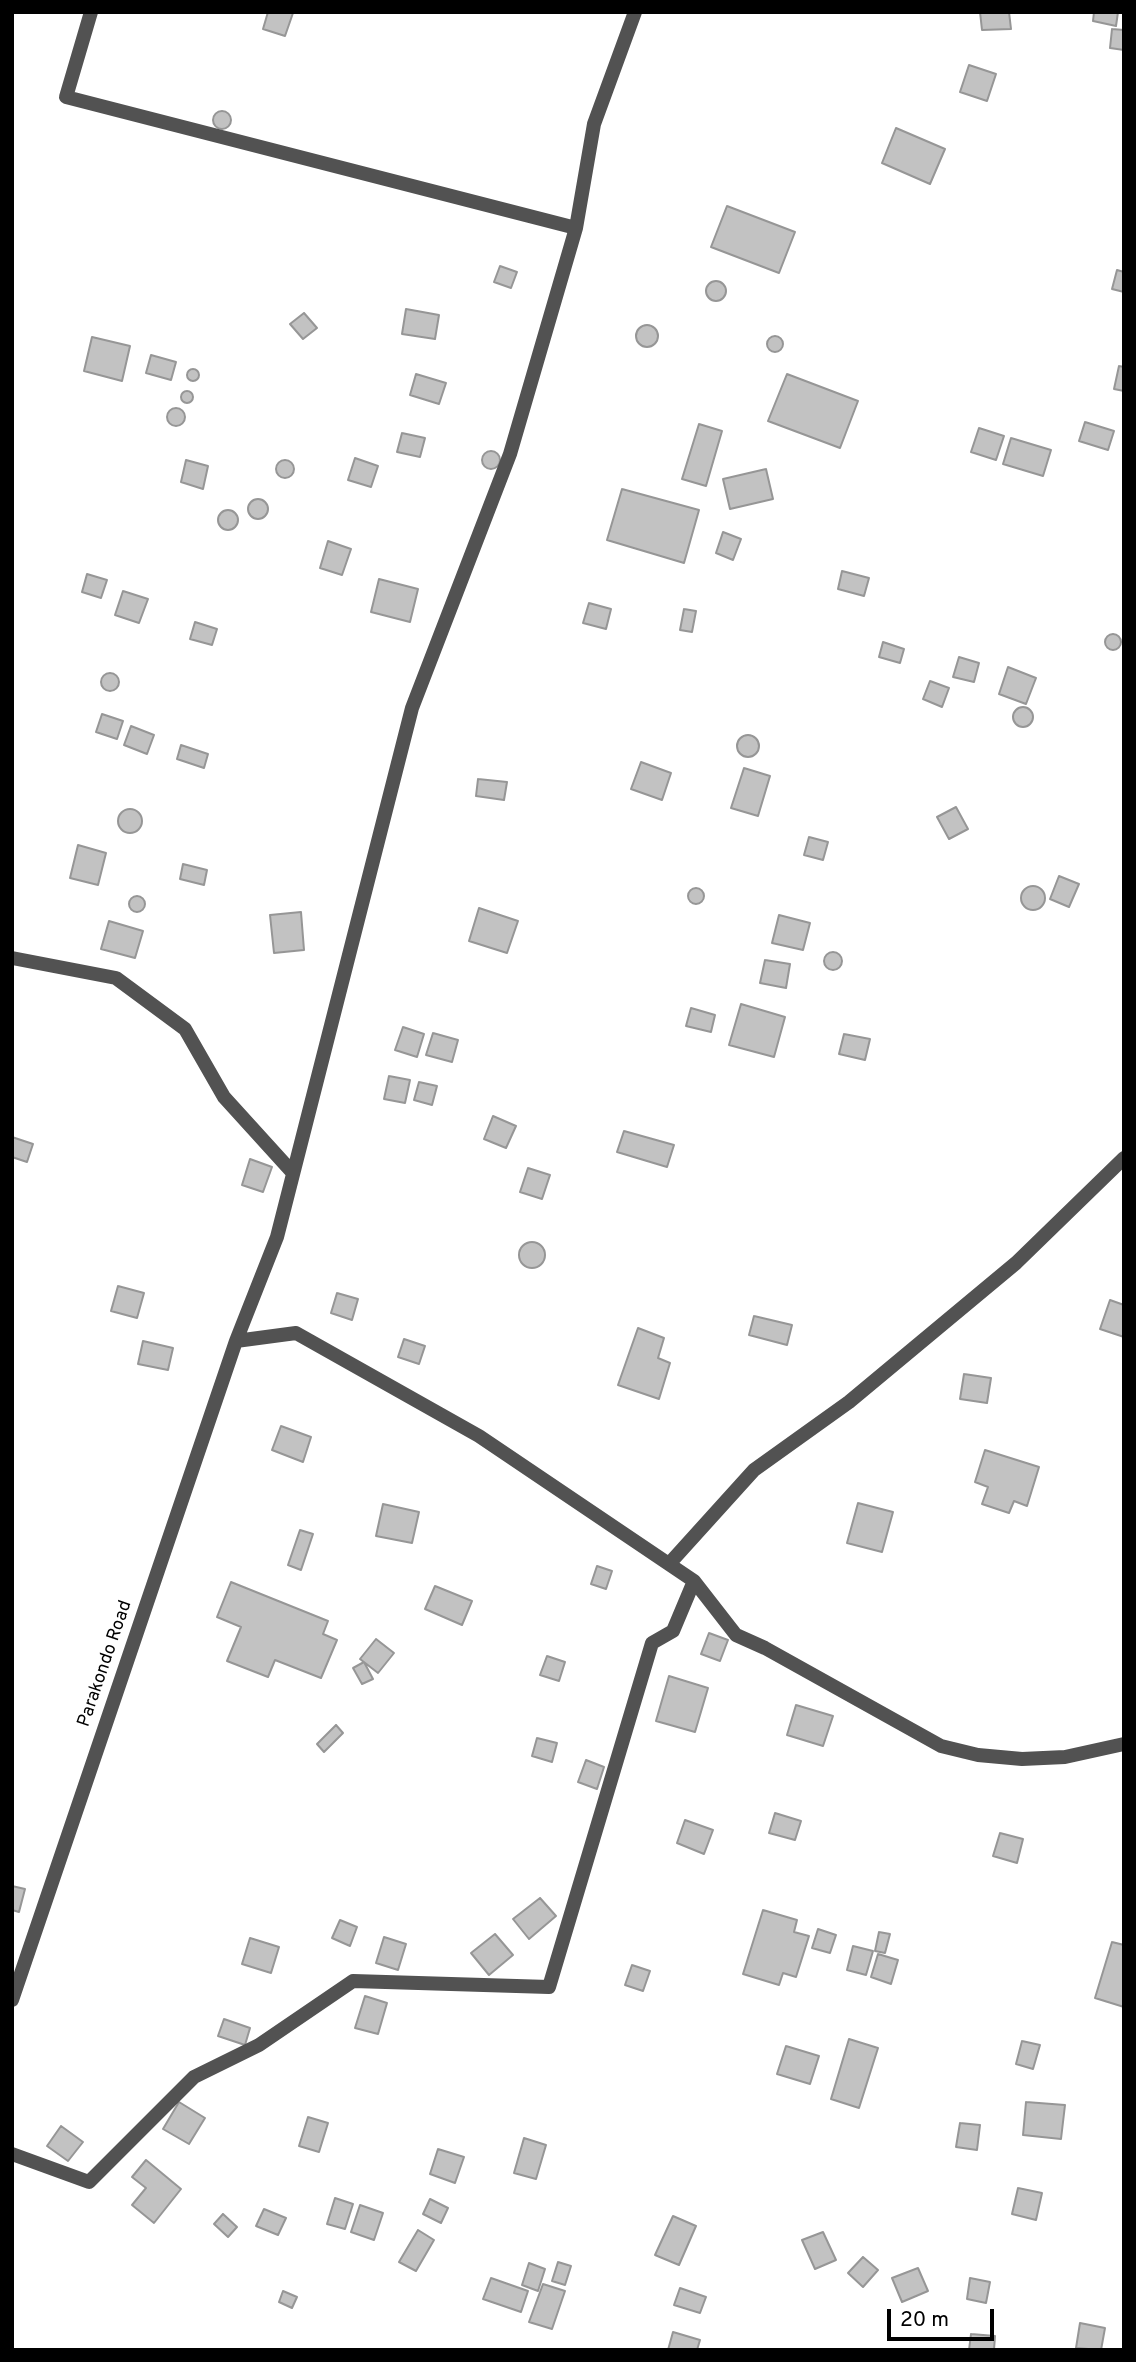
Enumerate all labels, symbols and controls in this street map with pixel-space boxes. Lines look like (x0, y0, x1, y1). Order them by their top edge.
street label: Parakondo Road (74, 1598, 138, 1730)
scale bar (891, 2296, 998, 2340)
text: 20 m (900, 2307, 949, 2334)

